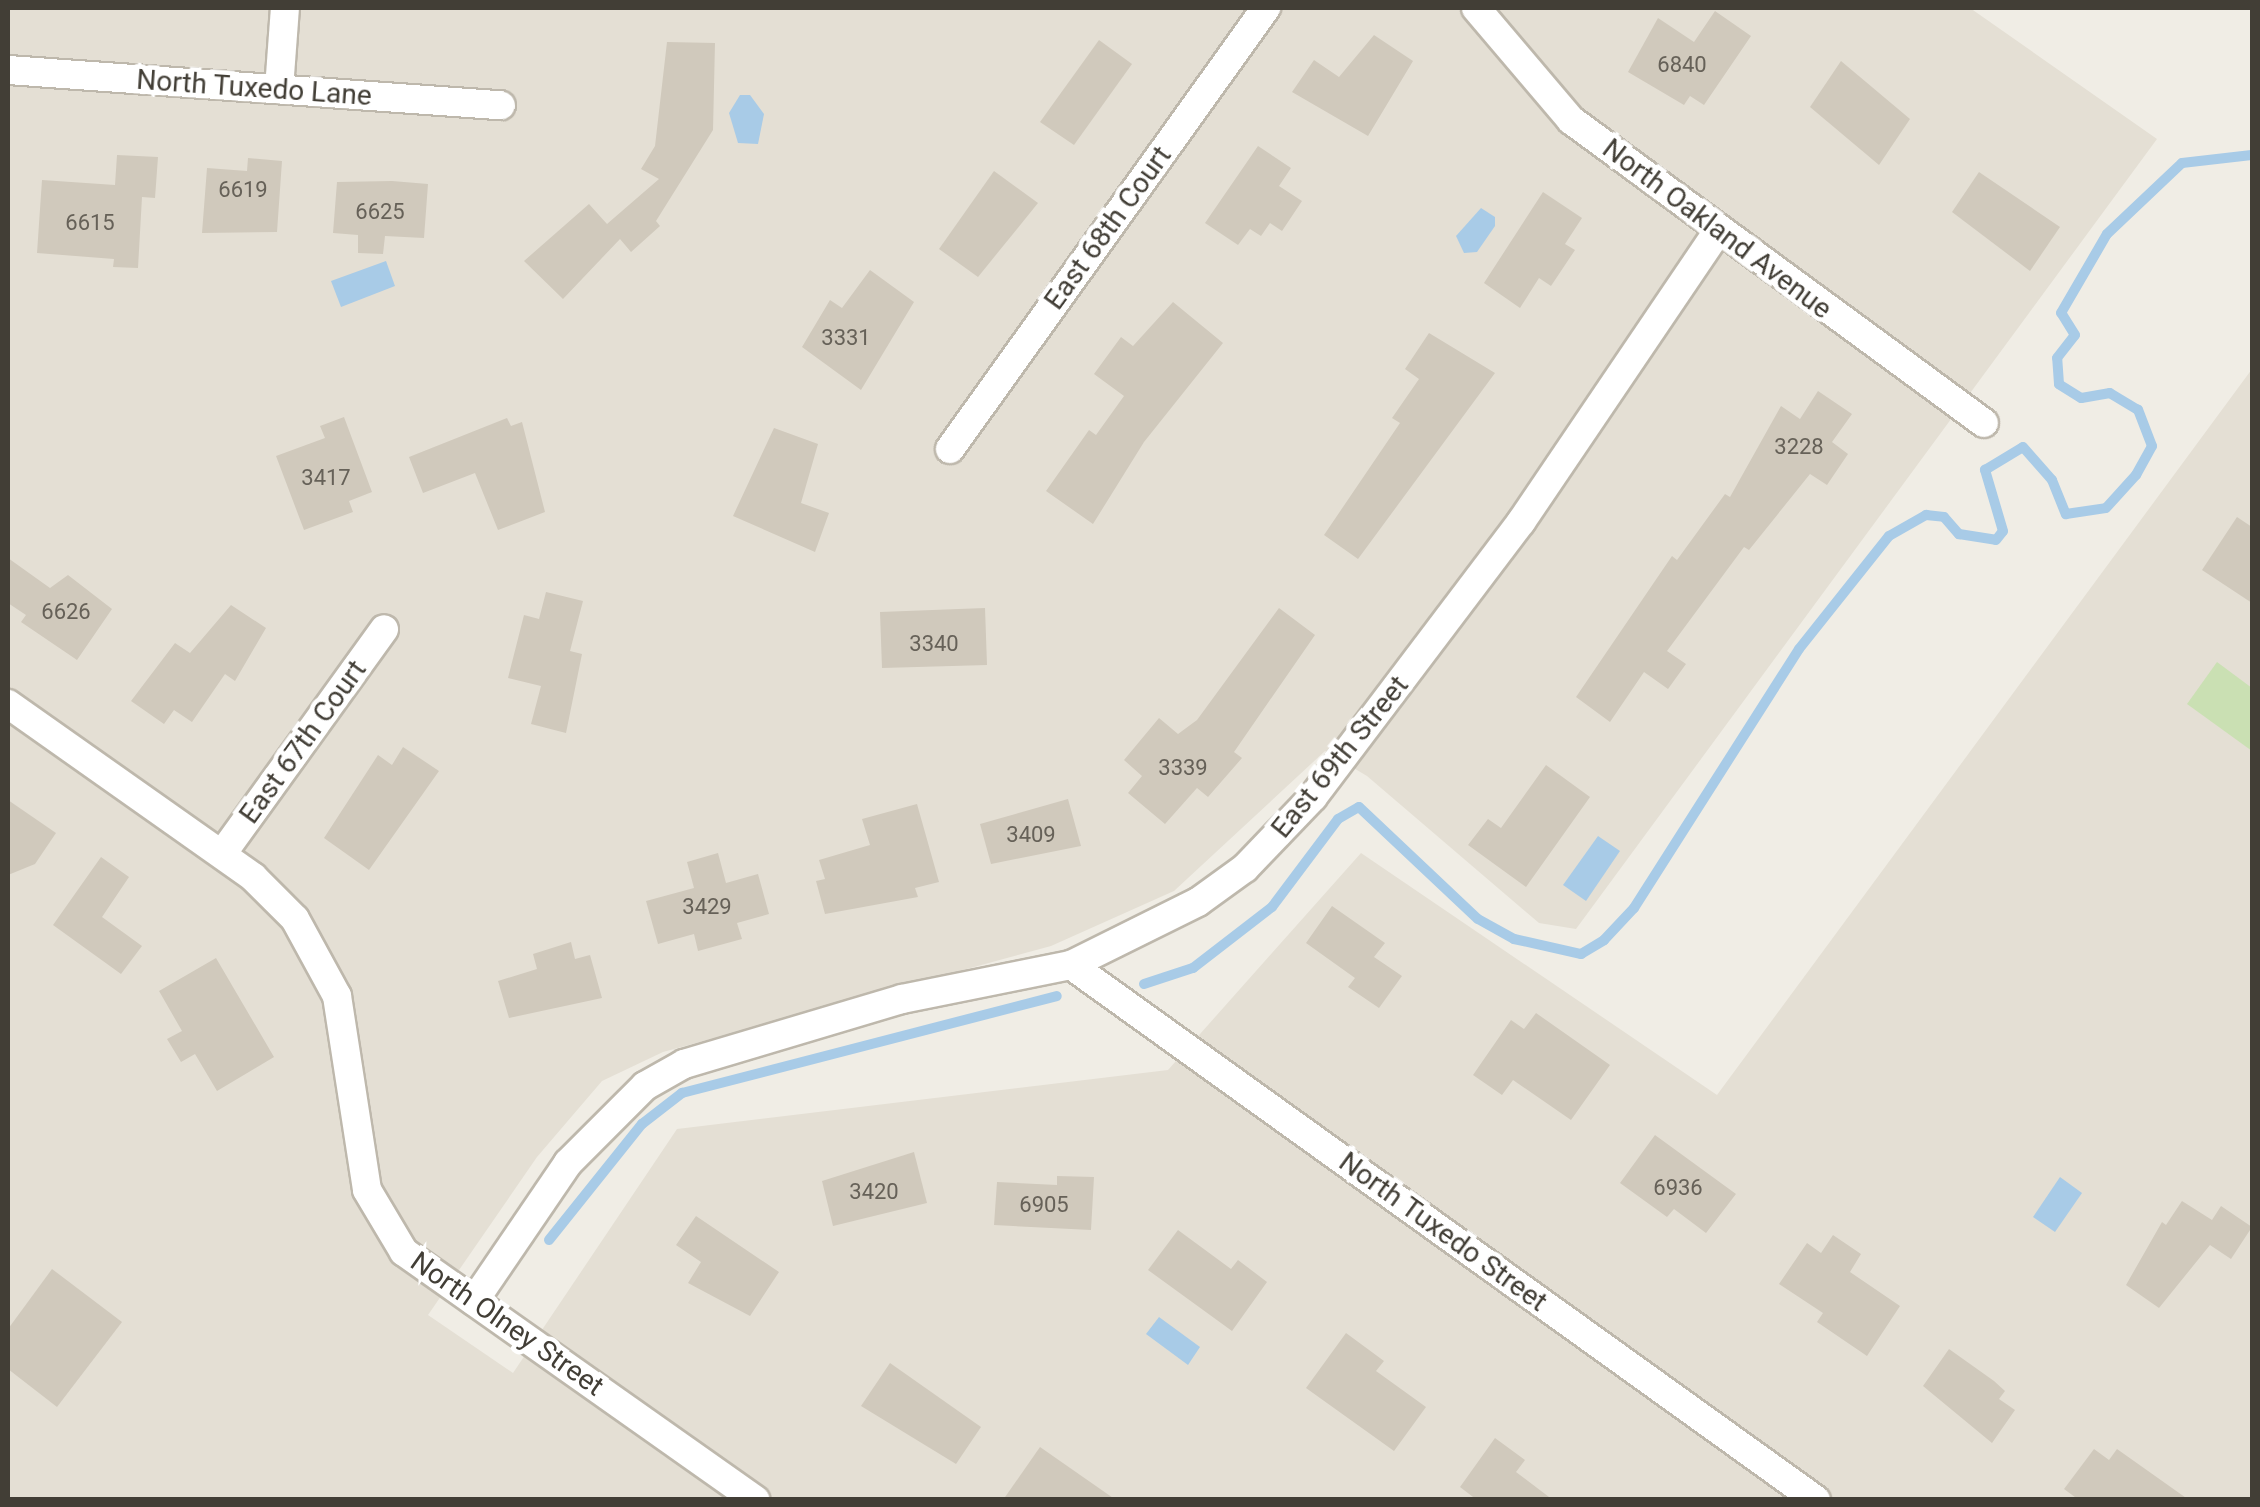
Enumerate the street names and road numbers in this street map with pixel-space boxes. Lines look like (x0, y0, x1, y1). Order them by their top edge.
street label: North Tuxedo Lane (135, 63, 373, 113)
street label: North Oakland Avenue (1596, 132, 1838, 326)
street label: East 68th Court (1037, 140, 1179, 316)
street label: East 67th Court (232, 654, 374, 830)
street label: East 69th Street (1264, 669, 1416, 845)
street label: North Tuxedo Street (1332, 1145, 1554, 1319)
street label: North Olney Street (404, 1245, 610, 1403)

